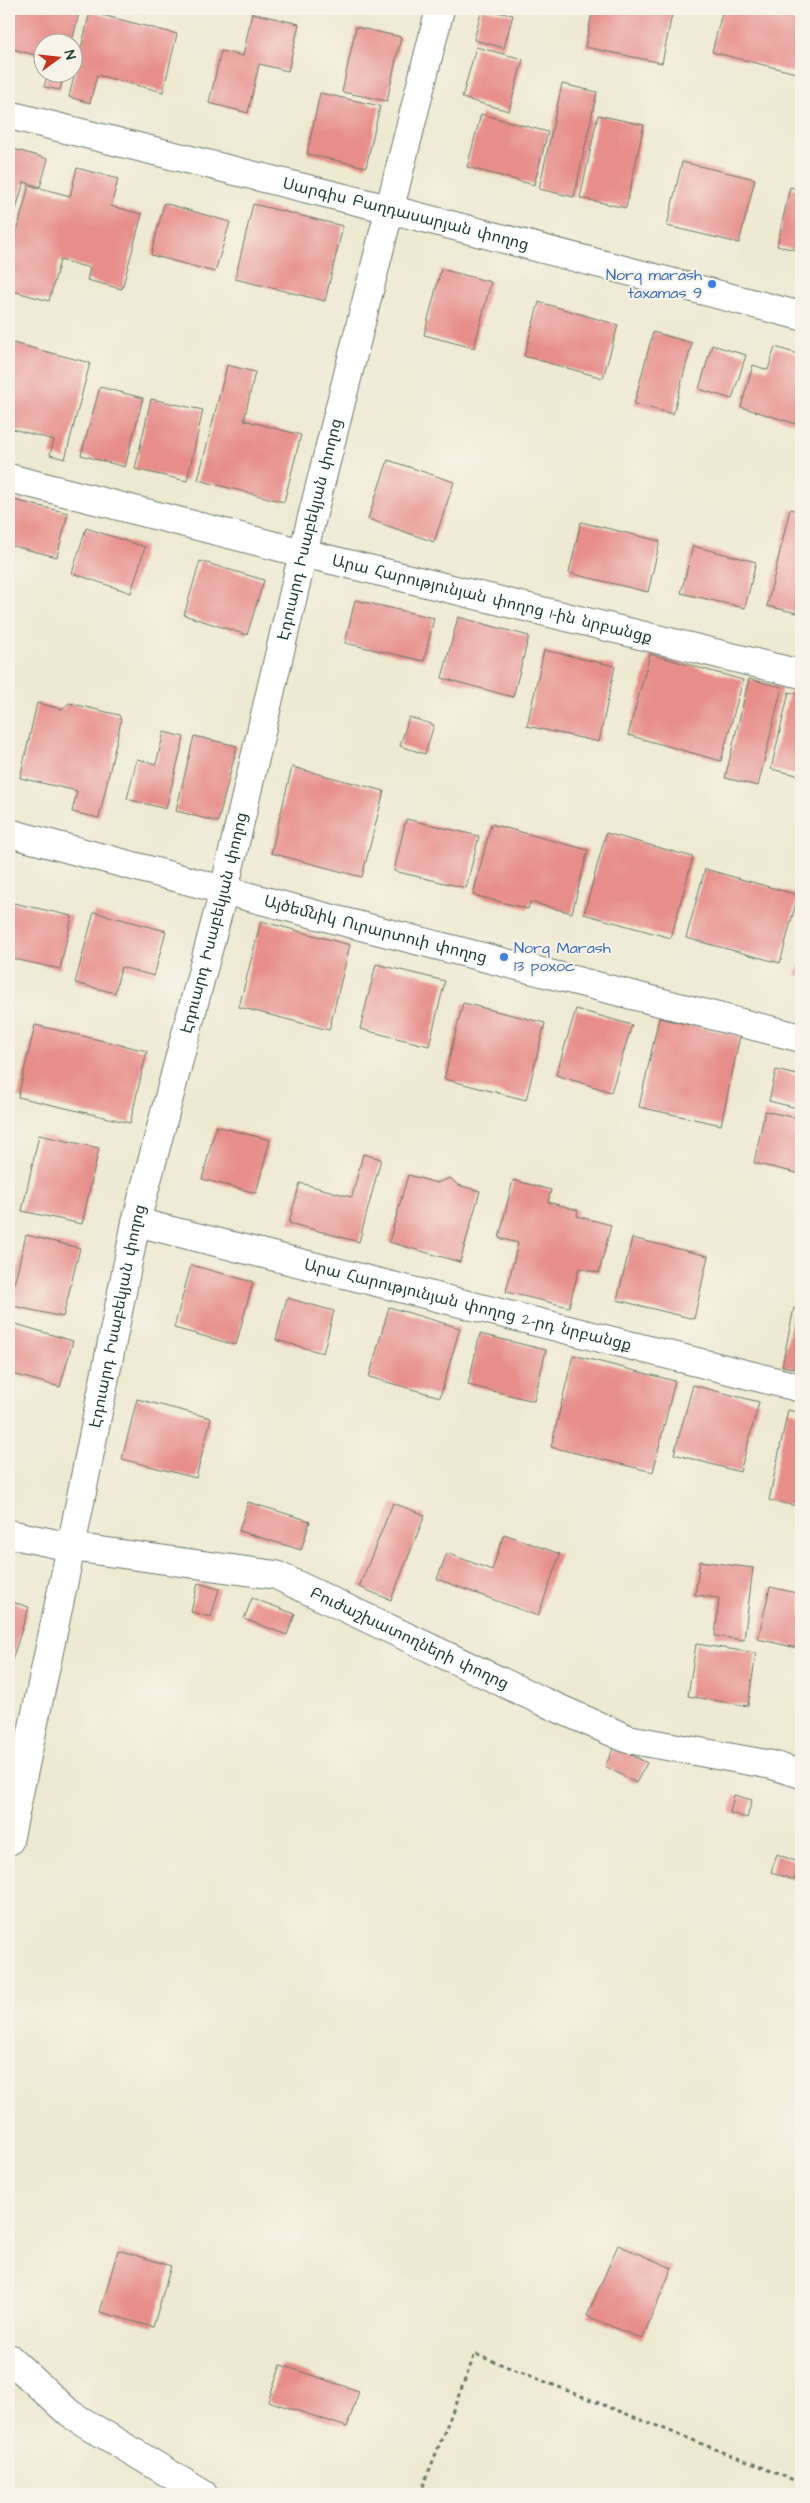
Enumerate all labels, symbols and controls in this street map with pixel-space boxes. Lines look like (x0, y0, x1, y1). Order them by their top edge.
north arrow (32, 32, 82, 82)
text: N (59, 48, 80, 62)
street label: Սարգիս Բաղդասարյան փողոց (280, 172, 531, 256)
place label: Norq marash taxamas 9 (606, 264, 702, 304)
marker: Norq marash taxamas 9 (706, 278, 718, 290)
street label: Էդուարդ Իսաբեկյան փողոց (272, 416, 347, 643)
street label: Արա Հարությունյան փողոց 1-ին նրբանցք (330, 549, 655, 648)
street label: Էդուարդ Իսաբեկյան փողոց (175, 810, 253, 1036)
street label: Այծեմնիկ Ուրարտուի փողոց (261, 890, 490, 969)
place label: Norq Marash 13 poxoc (514, 937, 611, 977)
marker: Norq Marash 13 poxoc (498, 951, 510, 963)
street label: Էդուարդ Իսաբեկյան փողոց (84, 1202, 151, 1430)
street label: Արա Հարությունյան փողոց 2-րդ նրբանցք (302, 1253, 634, 1356)
street label: Բուժաշխատողների փողոց (306, 1582, 513, 1695)

